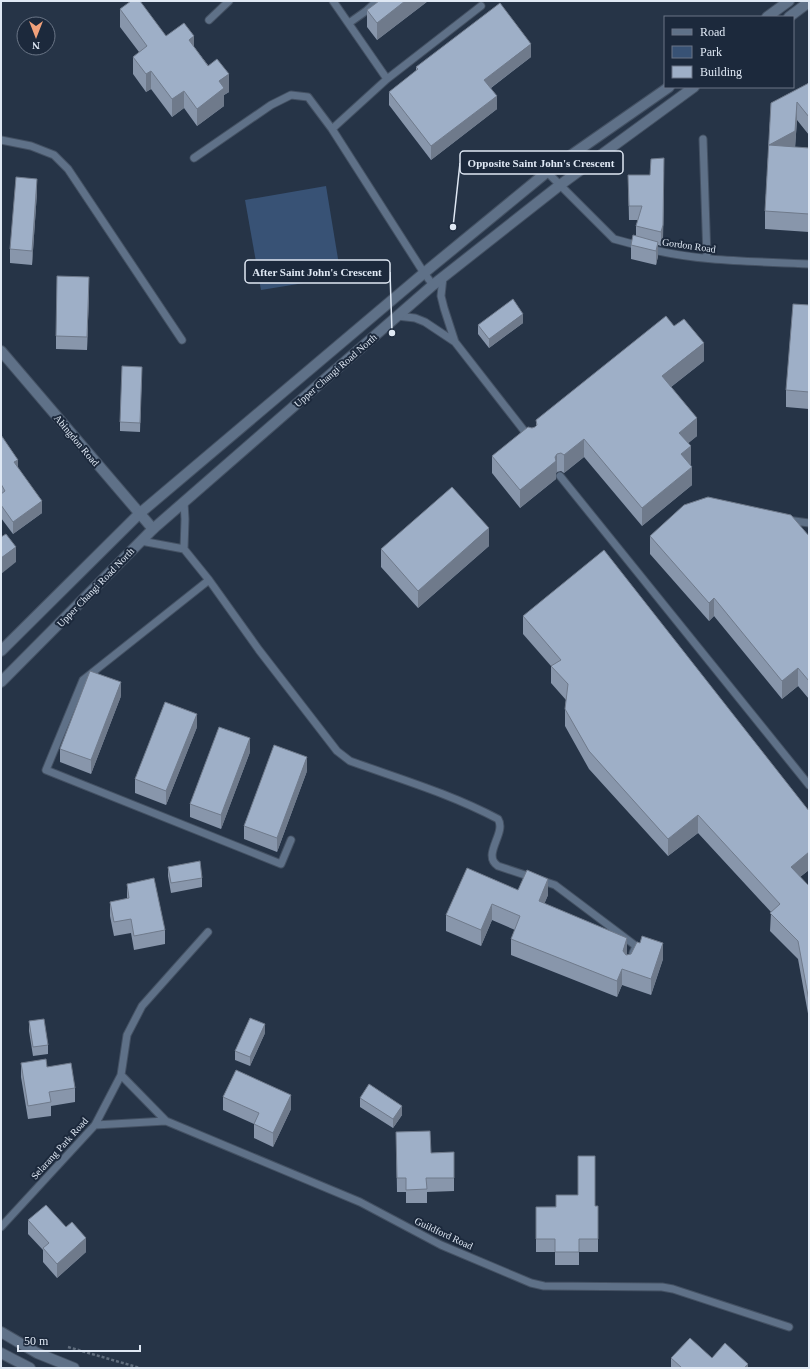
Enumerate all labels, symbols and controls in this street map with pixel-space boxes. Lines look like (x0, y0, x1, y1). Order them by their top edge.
north arrow (16, 16, 56, 56)
legend (664, 16, 794, 88)
text: Road (700, 25, 725, 39)
text: N (32, 40, 40, 52)
text: Park (700, 45, 722, 59)
text: Building (700, 65, 742, 79)
callout: Opposite Saint John's Crescent (460, 151, 623, 174)
text: Opposite Saint John's Crescent (468, 157, 615, 169)
street label: Gordon Road (661, 236, 717, 255)
callout: After Saint John's Crescent (245, 260, 390, 283)
text: After Saint John's Crescent (252, 266, 382, 278)
street label: Upper Changi Road North (292, 332, 379, 409)
street label: Abingdon Road (52, 412, 101, 468)
street label: Upper Changi Road North (55, 545, 136, 629)
street label: Selarang Park Road (29, 1115, 90, 1182)
street label: Guildford Road (413, 1215, 475, 1252)
scale bar (18, 1327, 140, 1353)
text: 50 m (24, 1334, 49, 1348)

